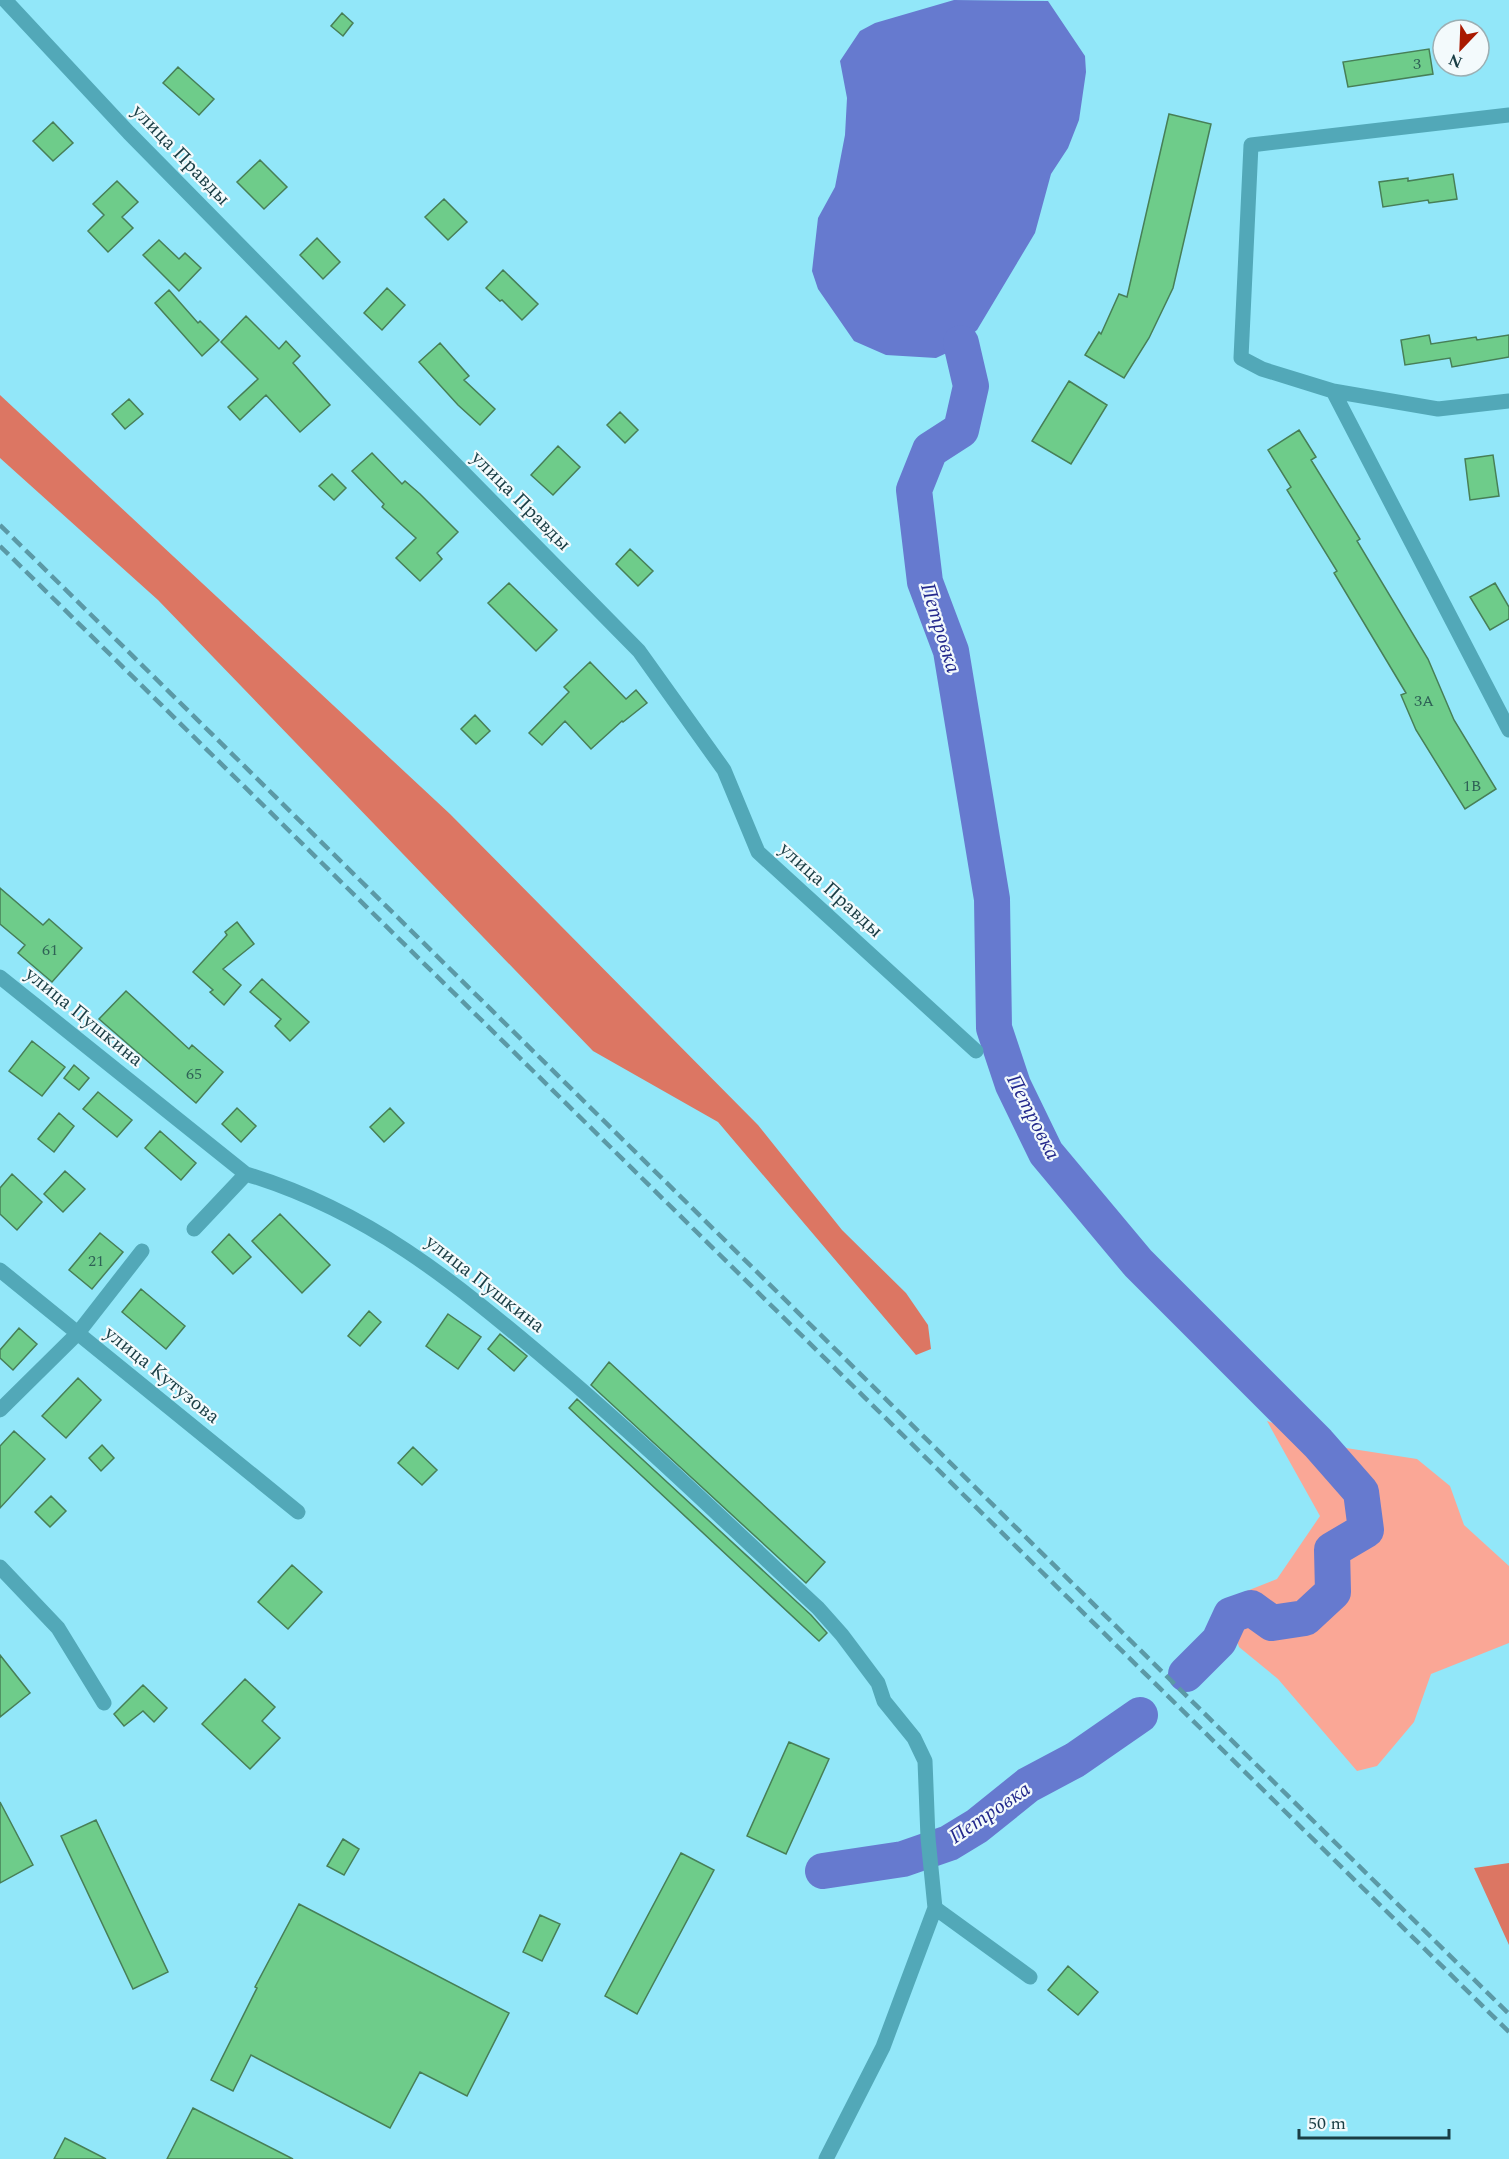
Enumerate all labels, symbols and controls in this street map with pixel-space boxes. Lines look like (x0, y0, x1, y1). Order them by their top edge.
north arrow (1431, 18, 1491, 78)
text: N (1445, 47, 1466, 74)
house number: 3 (1413, 52, 1421, 76)
street label: улица Правды (124, 97, 237, 213)
street label: улица Правды (463, 443, 578, 558)
water label: Петровка (911, 579, 969, 677)
house number: 3А (1414, 689, 1434, 713)
house number: 1В (1463, 774, 1481, 798)
street label: улица Правды (771, 834, 890, 945)
house number: 61 (42, 938, 58, 962)
street label: улица Пушкина (17, 959, 150, 1074)
house number: 65 (186, 1062, 202, 1086)
water label: Петровка (998, 1068, 1068, 1166)
street label: улица Пушкина (418, 1227, 552, 1341)
house number: 21 (88, 1249, 104, 1273)
street label: улица Кутузова (97, 1318, 227, 1431)
water label: Петровка (943, 1774, 1038, 1852)
scale bar (1299, 2102, 1449, 2140)
text: 50 m (1308, 2110, 1346, 2137)

